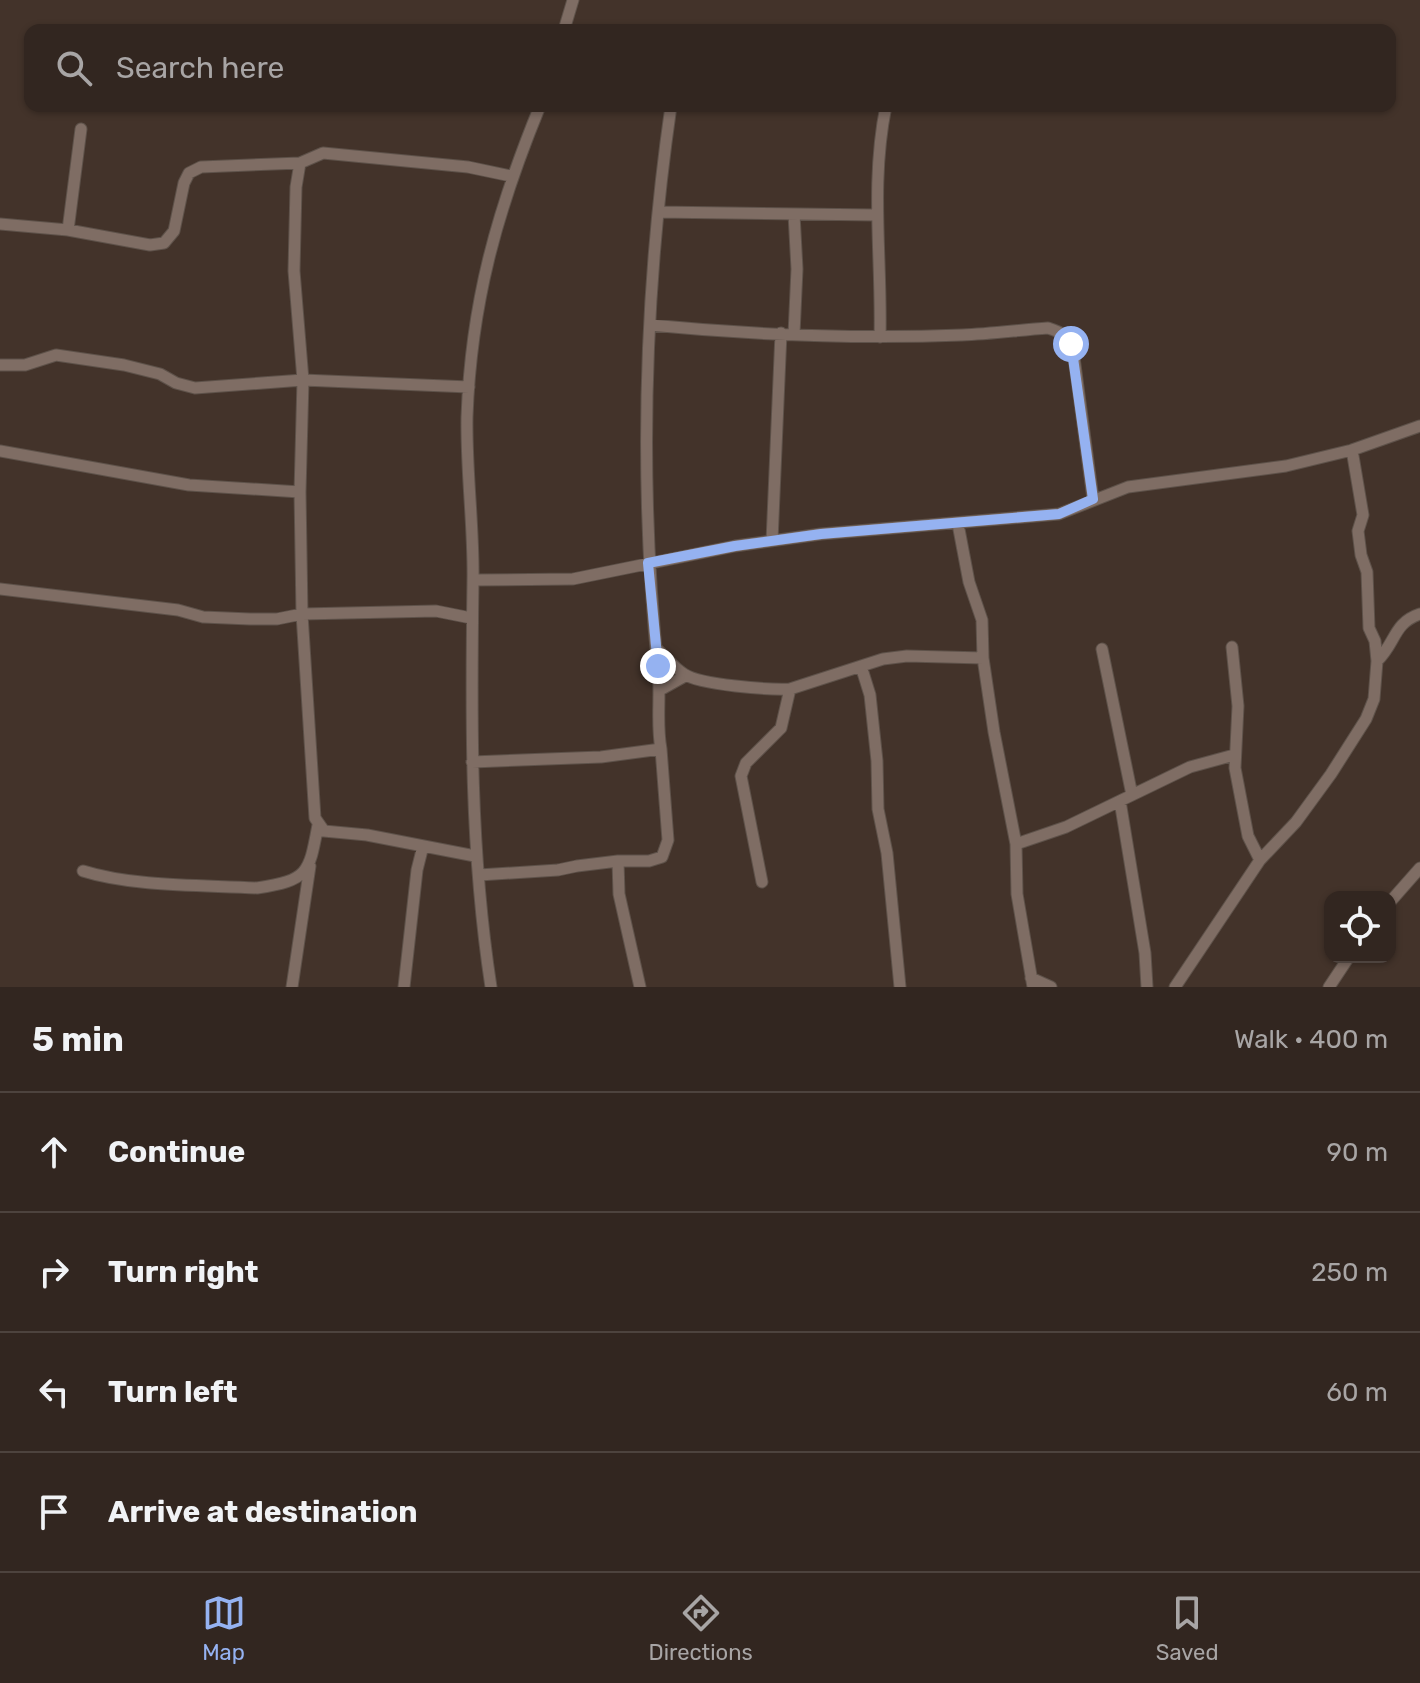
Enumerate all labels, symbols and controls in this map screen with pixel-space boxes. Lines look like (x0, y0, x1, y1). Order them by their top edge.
search box (24, 24, 1396, 112)
icon: search (52, 46, 96, 90)
text: Search here (116, 50, 284, 86)
route start (1053, 326, 1089, 362)
route end (640, 648, 676, 684)
map controls (1324, 891, 1396, 963)
button: locate (1324, 891, 1396, 963)
text: 5 min (32, 1019, 124, 1060)
text: Walk · 400 m (1234, 1024, 1388, 1055)
icon: ahead (32, 1130, 76, 1174)
text: Continue (108, 1134, 245, 1170)
text: 90 m (1327, 1137, 1388, 1168)
icon: right (32, 1250, 76, 1294)
text: Turn right (108, 1254, 259, 1290)
text: 250 m (1311, 1257, 1388, 1288)
icon: left (32, 1370, 76, 1414)
text: Turn left (108, 1374, 238, 1410)
text: 60 m (1326, 1377, 1388, 1408)
icon: arrive (32, 1490, 76, 1534)
text: Arrive at destination (108, 1494, 418, 1530)
tab: Map (202, 1591, 246, 1666)
tab: Directions (649, 1591, 753, 1666)
tab: Saved (1156, 1591, 1219, 1666)

